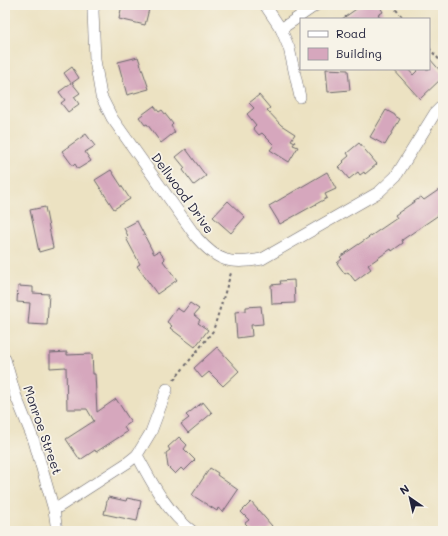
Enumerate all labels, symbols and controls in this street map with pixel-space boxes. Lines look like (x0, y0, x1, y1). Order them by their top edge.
legend (300, 18, 430, 70)
text: Road (336, 25, 366, 41)
text: Building (336, 45, 382, 61)
street label: Dellwood Drive (148, 149, 218, 236)
street label: Monroe Street (20, 383, 67, 477)
north arrow (390, 478, 430, 518)
text: N (396, 481, 412, 498)

